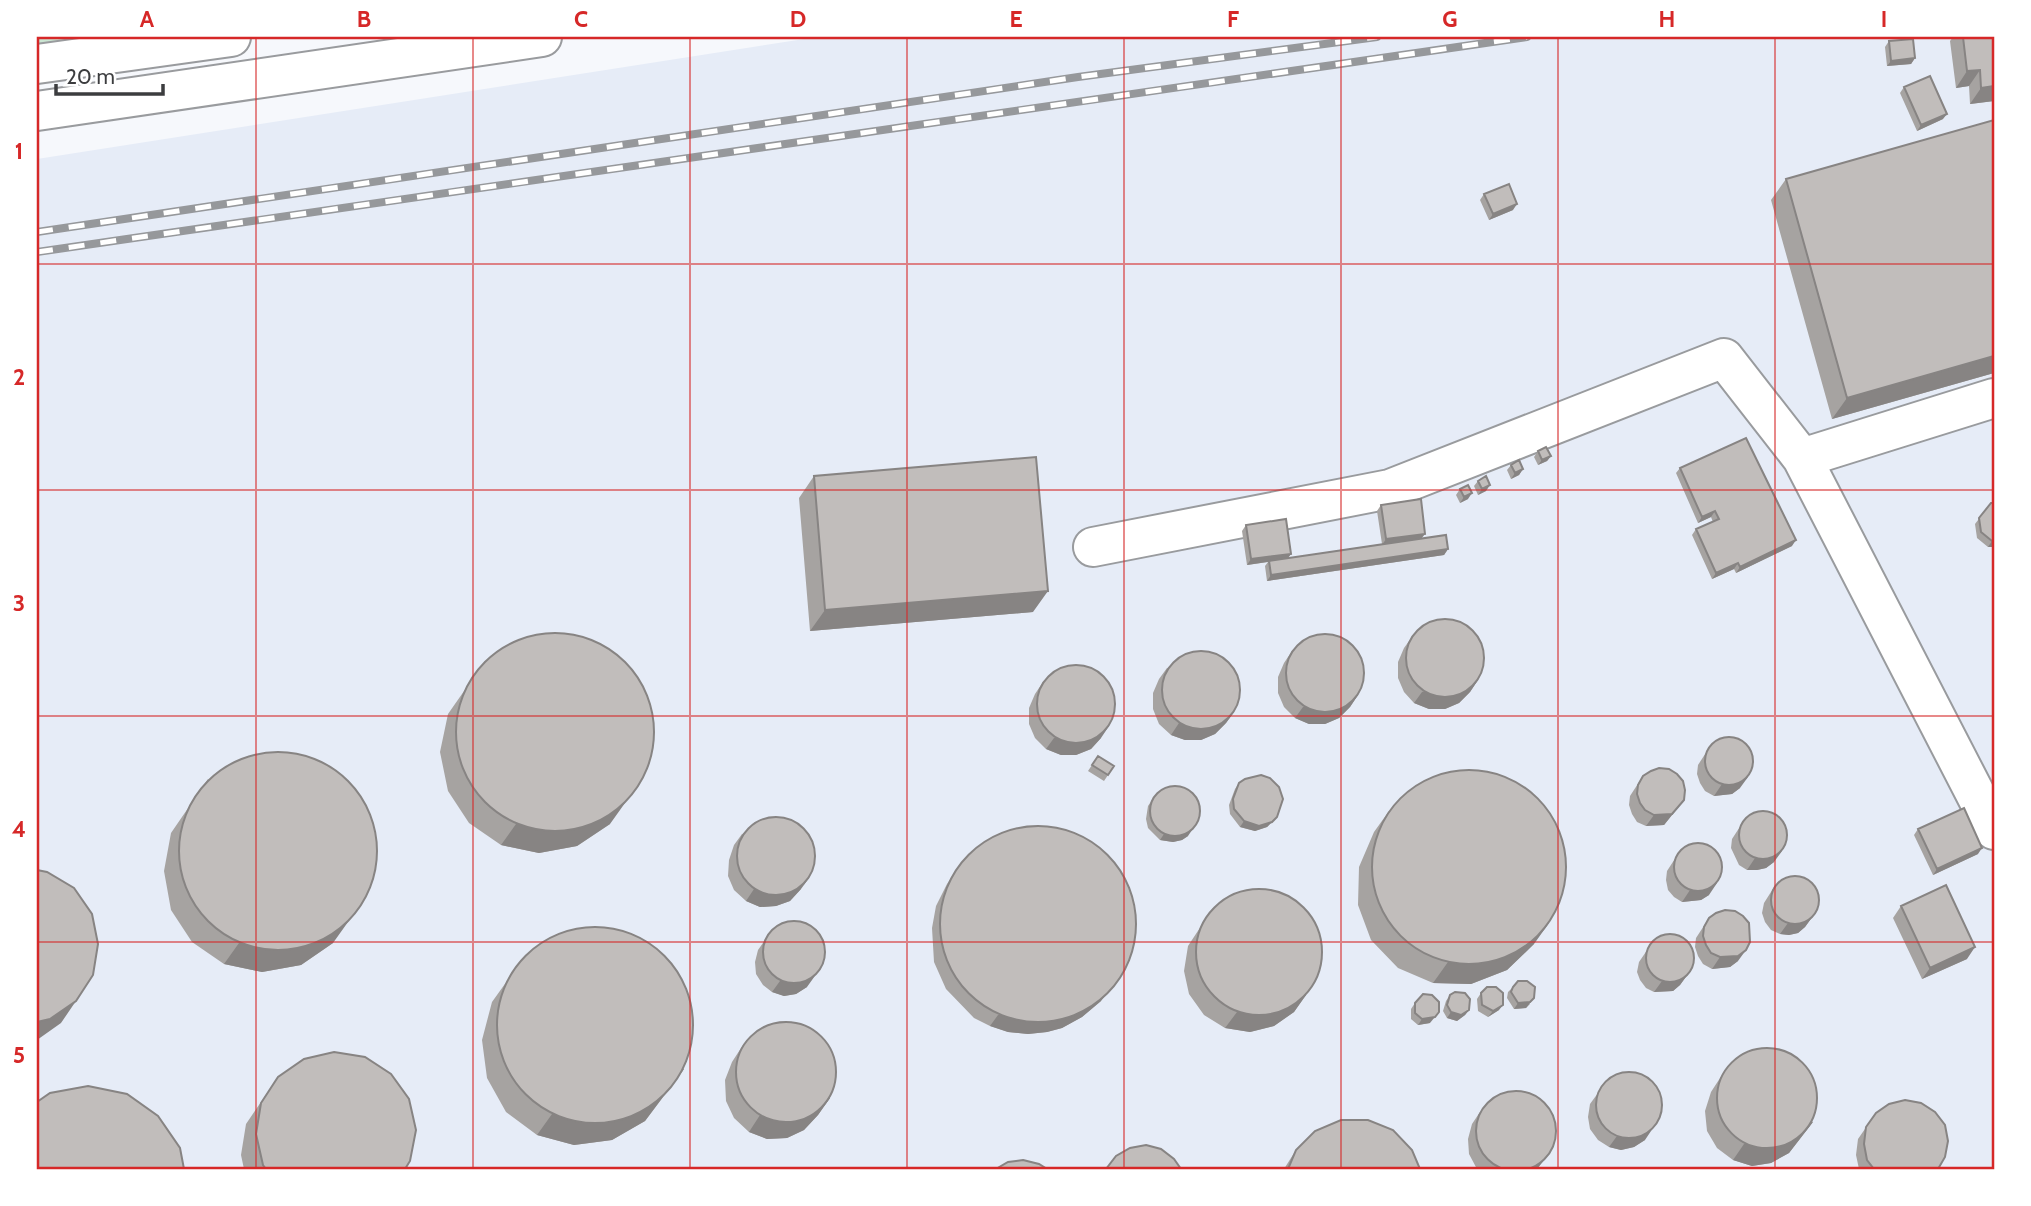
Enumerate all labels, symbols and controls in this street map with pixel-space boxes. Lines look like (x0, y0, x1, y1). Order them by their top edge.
text: A (140, 5, 155, 33)
text: B (357, 5, 371, 33)
text: C (574, 5, 588, 33)
text: D (790, 5, 806, 33)
text: E (1009, 5, 1023, 33)
text: F (1227, 5, 1239, 33)
text: G (1442, 5, 1458, 33)
text: H (1659, 5, 1675, 33)
text: I (1881, 5, 1887, 33)
scale bar (56, 52, 163, 96)
text: 20 m (66, 64, 115, 89)
text: 1 (15, 137, 23, 165)
text: 2 (13, 363, 25, 391)
text: 3 (13, 589, 25, 617)
text: 4 (12, 815, 26, 843)
text: 5 (13, 1041, 25, 1069)

